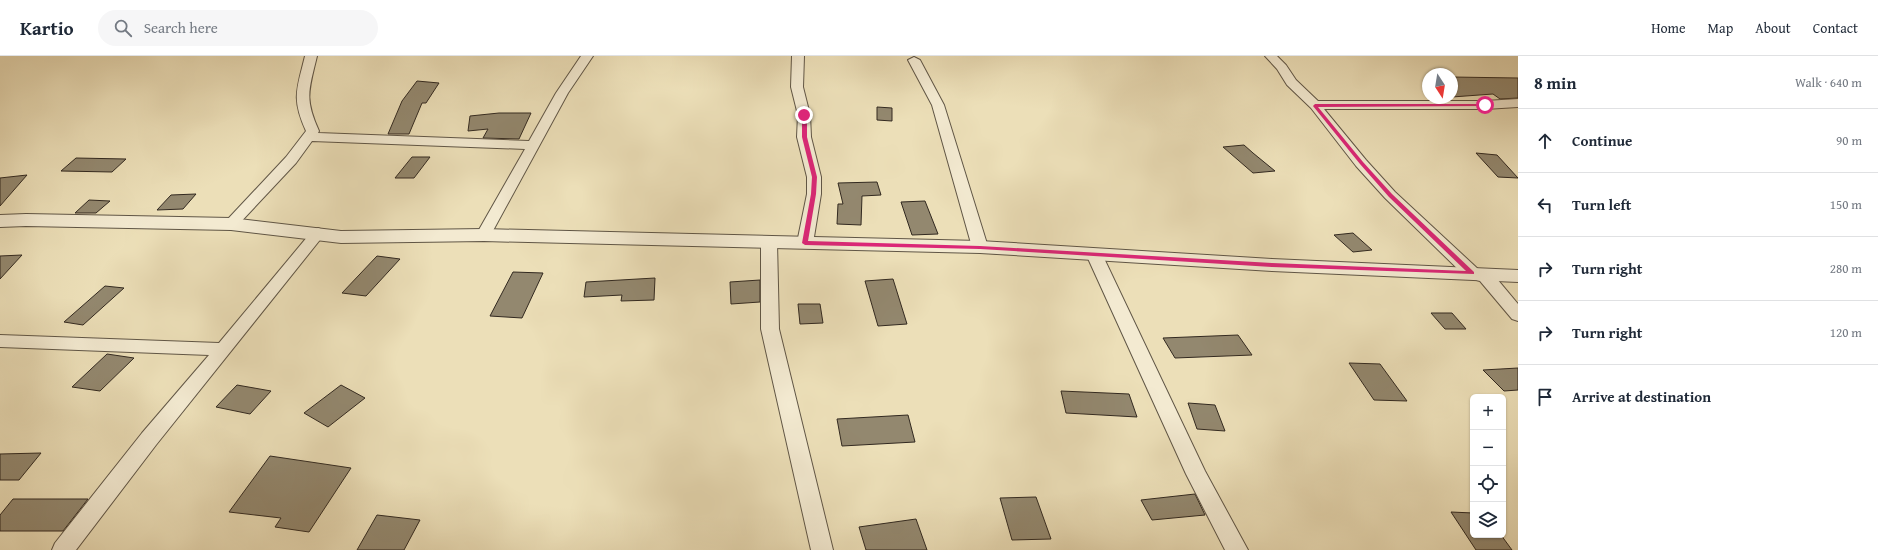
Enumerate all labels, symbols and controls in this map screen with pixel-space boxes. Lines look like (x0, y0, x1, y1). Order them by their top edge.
search box (98, 10, 378, 46)
text: Kartio (20, 14, 74, 42)
icon: search (112, 17, 134, 39)
text: Search here (144, 17, 218, 38)
text: Home (1651, 18, 1686, 38)
text: Map (1708, 18, 1733, 38)
text: About (1755, 18, 1791, 38)
text: Contact (1813, 18, 1858, 38)
north arrow (1422, 68, 1458, 104)
text: 8 min (1534, 70, 1576, 95)
text: Walk · 640 m (1795, 73, 1862, 92)
route start (1476, 96, 1494, 114)
route end (795, 106, 813, 124)
icon: ahead (1534, 130, 1556, 152)
text: Continue (1572, 130, 1633, 151)
text: 90 m (1836, 131, 1862, 150)
icon: left (1534, 194, 1556, 216)
text: Turn left (1572, 194, 1631, 215)
text: 150 m (1830, 195, 1862, 214)
icon: right (1534, 258, 1556, 280)
text: Turn right (1572, 258, 1643, 279)
text: 280 m (1830, 259, 1862, 278)
icon: right (1534, 322, 1556, 344)
text: Turn right (1572, 322, 1643, 343)
text: 120 m (1830, 323, 1862, 342)
icon: arrive (1534, 386, 1556, 408)
text: Arrive at destination (1572, 386, 1711, 407)
map controls (1470, 394, 1506, 538)
button: + (1470, 394, 1506, 430)
button: − (1470, 430, 1506, 466)
button: locate (1470, 466, 1506, 502)
button: layers (1470, 502, 1506, 538)

